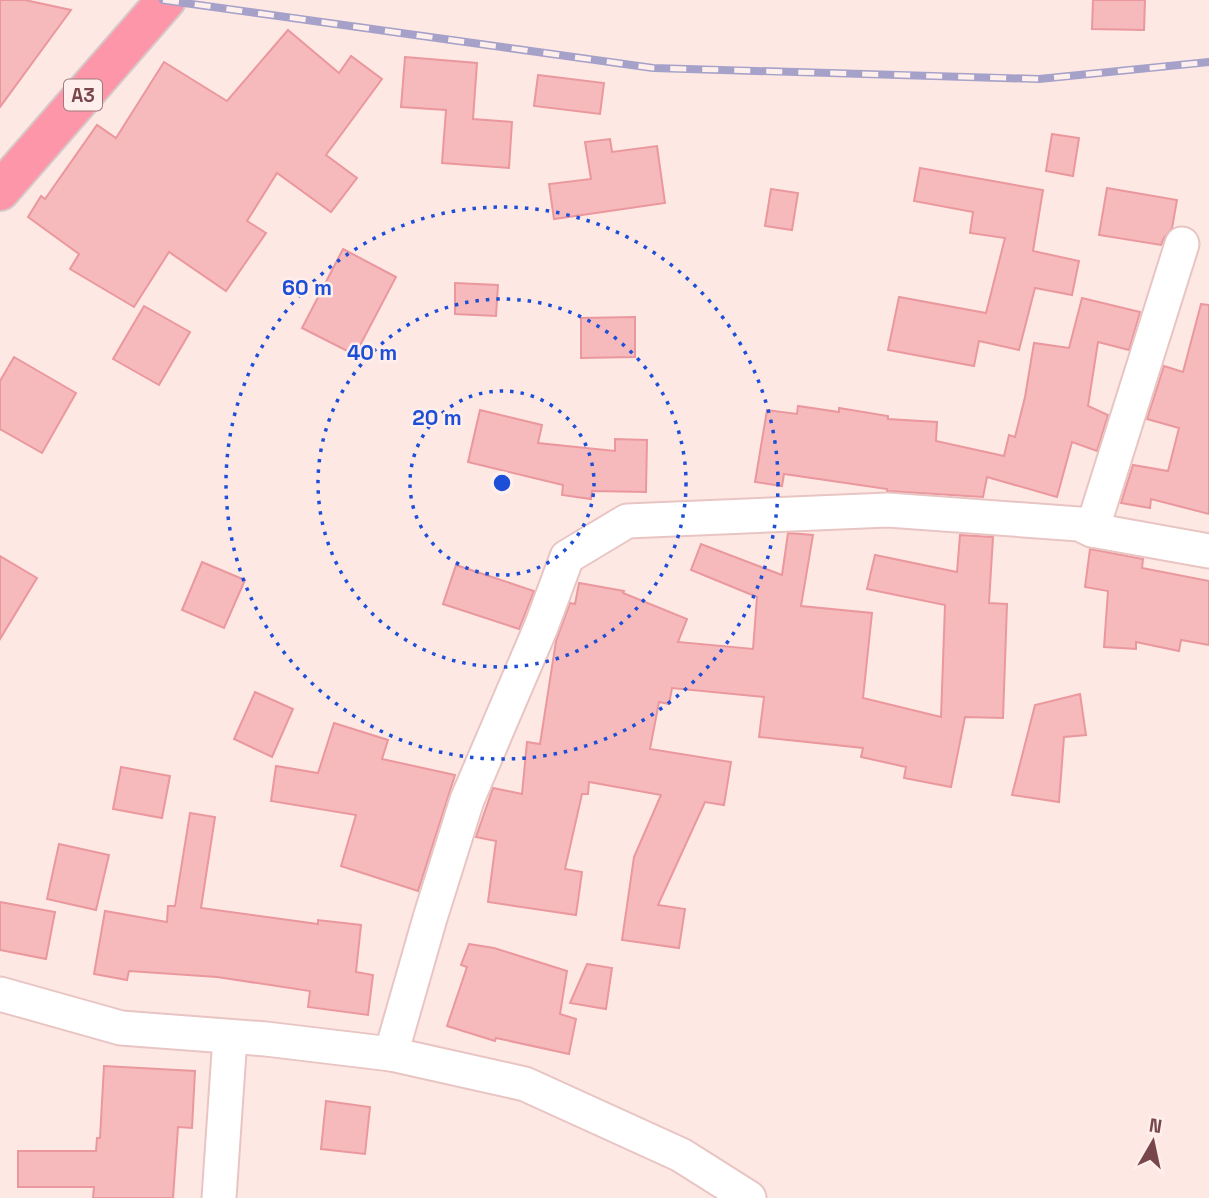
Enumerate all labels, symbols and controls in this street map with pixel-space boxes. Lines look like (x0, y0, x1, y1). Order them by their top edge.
road number: A3 (64, 80, 102, 110)
text: 60 m (282, 274, 332, 301)
text: 40 m (347, 339, 397, 366)
text: 20 m (412, 404, 462, 431)
centre of rings (490, 471, 514, 495)
north arrow (1118, 1107, 1188, 1177)
text: N (1147, 1112, 1164, 1139)

